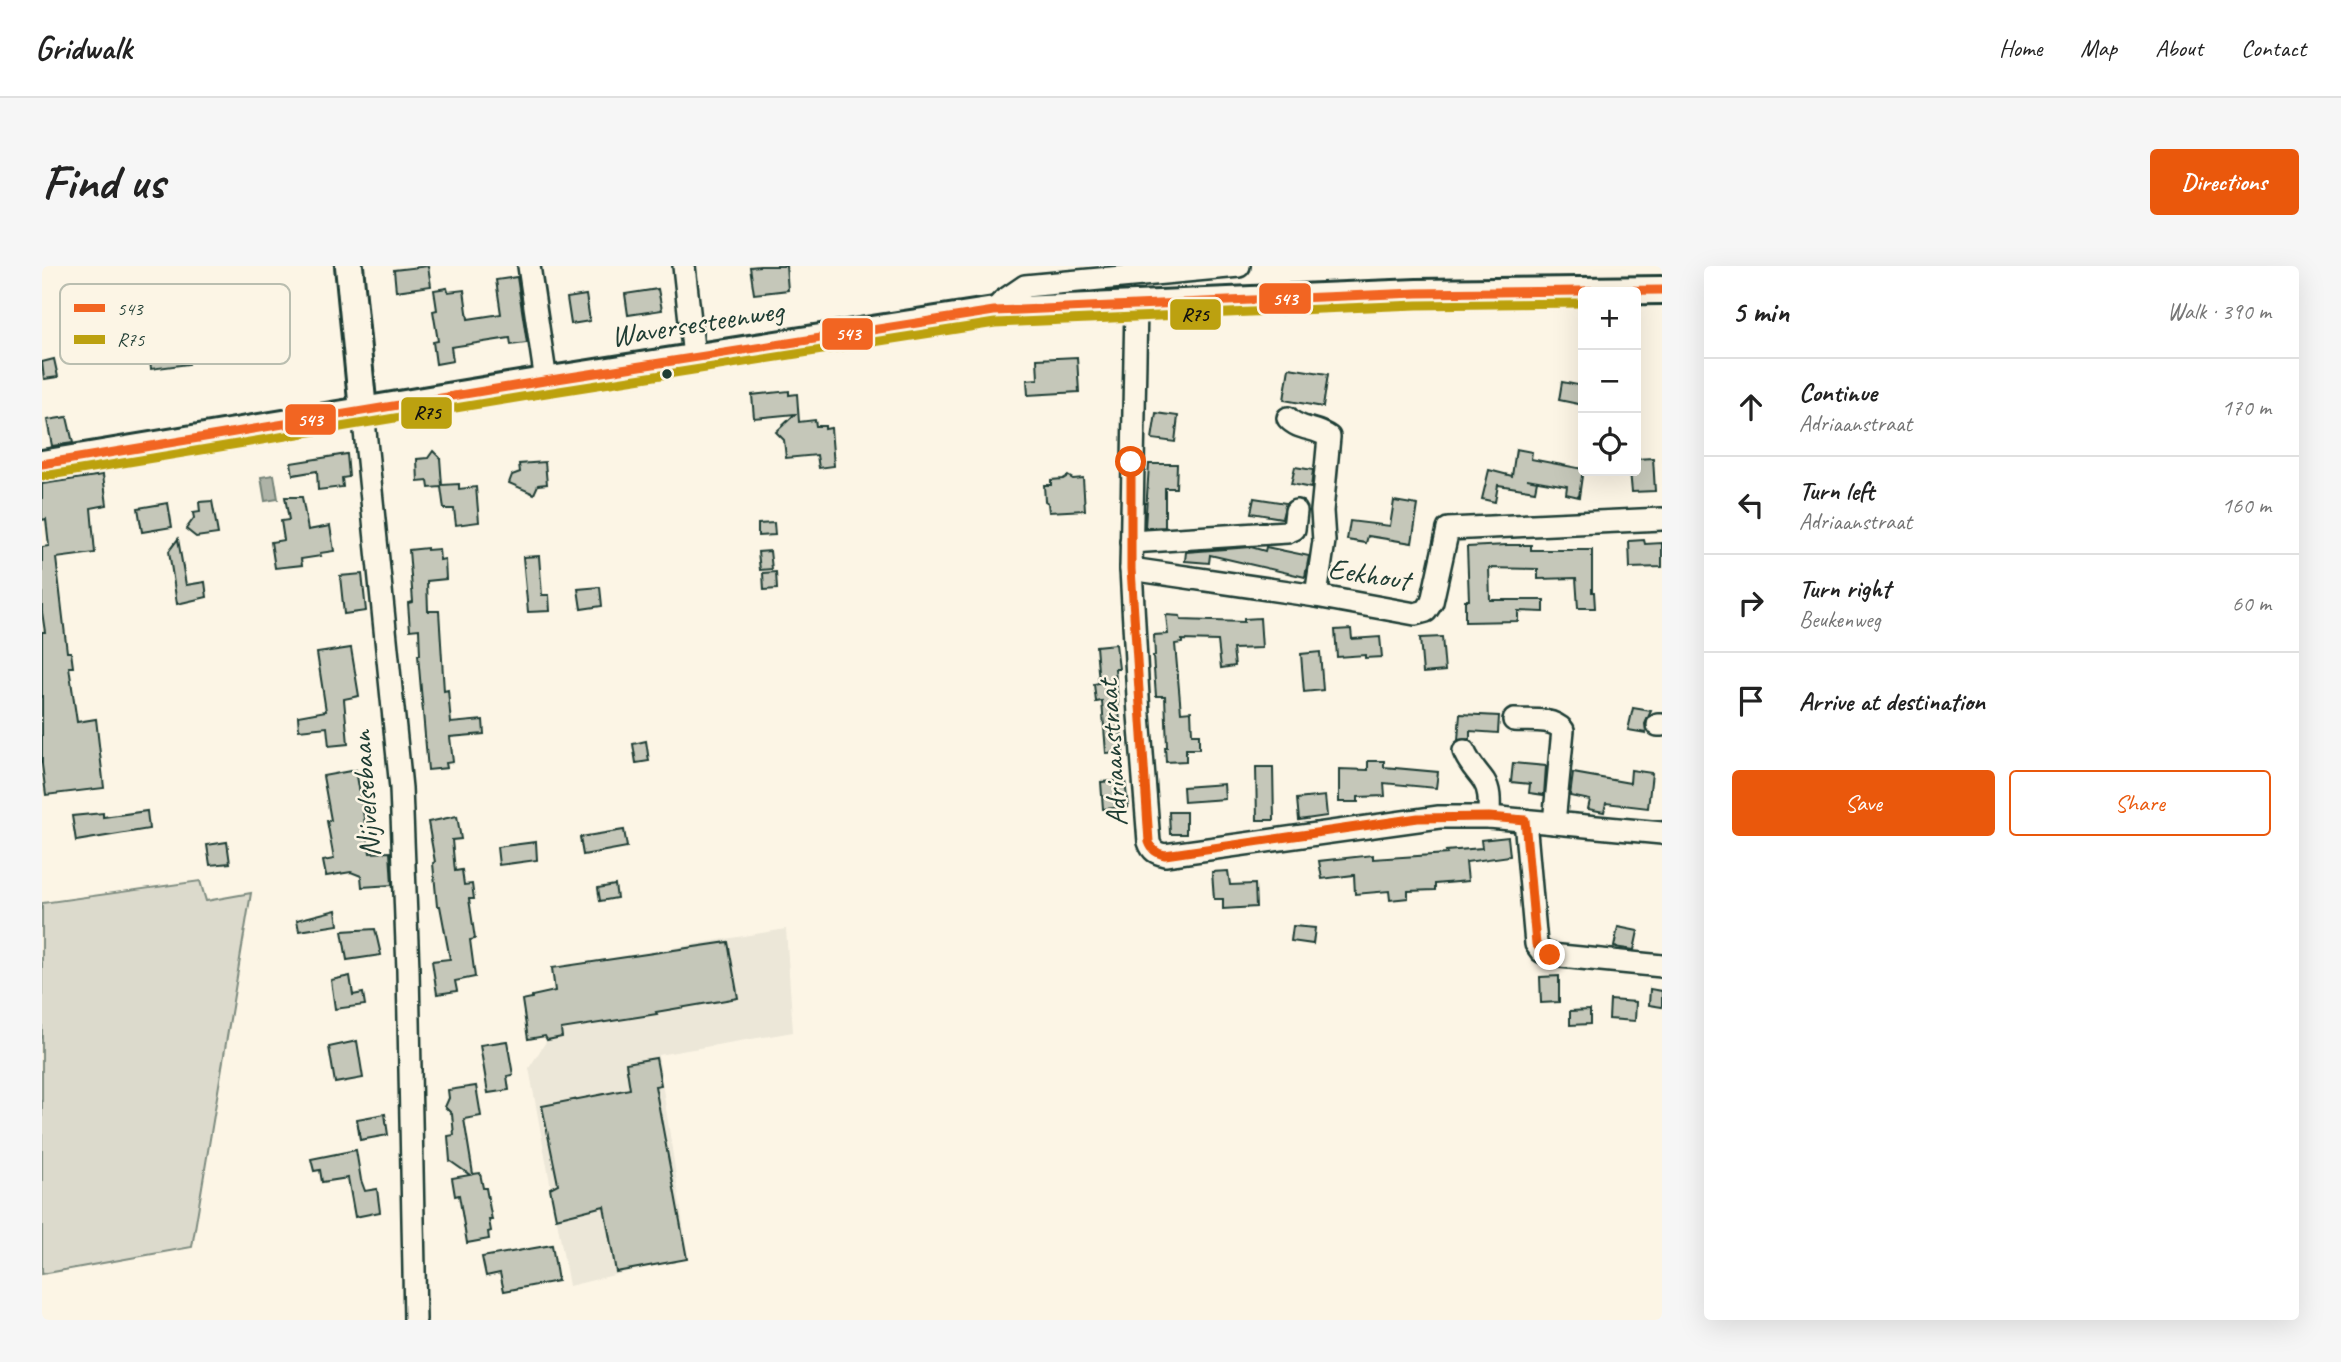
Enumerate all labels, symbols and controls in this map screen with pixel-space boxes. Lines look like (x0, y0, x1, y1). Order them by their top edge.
text: Gridwalk (35, 27, 132, 69)
text: Home (1999, 33, 2042, 63)
text: Map (2080, 33, 2117, 63)
text: About (2155, 33, 2203, 63)
text: Contact (2241, 33, 2306, 63)
button: Directions (2150, 149, 2299, 215)
text: Find us (42, 151, 164, 213)
line badge: 543 (1258, 282, 1312, 315)
legend (60, 284, 290, 364)
text: 543 (1272, 287, 1300, 311)
map controls (1578, 287, 1641, 476)
button: + (1578, 287, 1641, 350)
street label: Waversesteenweg (608, 290, 788, 355)
text: 5 min (1732, 293, 1789, 331)
text: 543 (117, 297, 144, 321)
text: Walk · 390 m (2167, 297, 2271, 326)
line badge: R75 (1169, 298, 1222, 331)
text: R75 (1181, 303, 1210, 327)
line badge: 543 (821, 317, 874, 351)
text: 543 (835, 322, 863, 346)
text: R75 (117, 328, 146, 352)
button: − (1578, 350, 1641, 413)
unlabelled marker (660, 367, 674, 381)
text: Continue (1799, 376, 1877, 409)
icon: ahead (1732, 388, 1770, 426)
text: 170 m (2222, 393, 2271, 422)
line badge: R75 (400, 396, 453, 430)
text: R75 (413, 401, 442, 425)
line badge: 543 (284, 403, 337, 436)
text: 543 (297, 408, 325, 432)
text: Adriaanstraat (1799, 409, 1912, 438)
button: locate (1578, 413, 1641, 476)
route start (1115, 446, 1146, 477)
text: Turn left (1799, 474, 1874, 507)
icon: left (1732, 486, 1770, 524)
text: 160 m (2222, 491, 2271, 520)
text: Adriaanstraat (1799, 507, 1912, 536)
street label: Eekhout (1326, 549, 1416, 600)
text: Turn right (1799, 572, 1890, 605)
icon: right (1732, 584, 1770, 622)
text: 60 m (2232, 589, 2271, 618)
text: Beukenweg (1799, 605, 1881, 634)
street label: Adriaanstraat (1088, 675, 1136, 828)
icon: arrive (1732, 682, 1770, 720)
text: Arrive at destination (1799, 685, 1985, 718)
street label: Nijvelsebaan (342, 728, 388, 859)
button: Save (1732, 770, 1995, 836)
button: Share (2009, 770, 2271, 836)
route end (1534, 939, 1565, 970)

